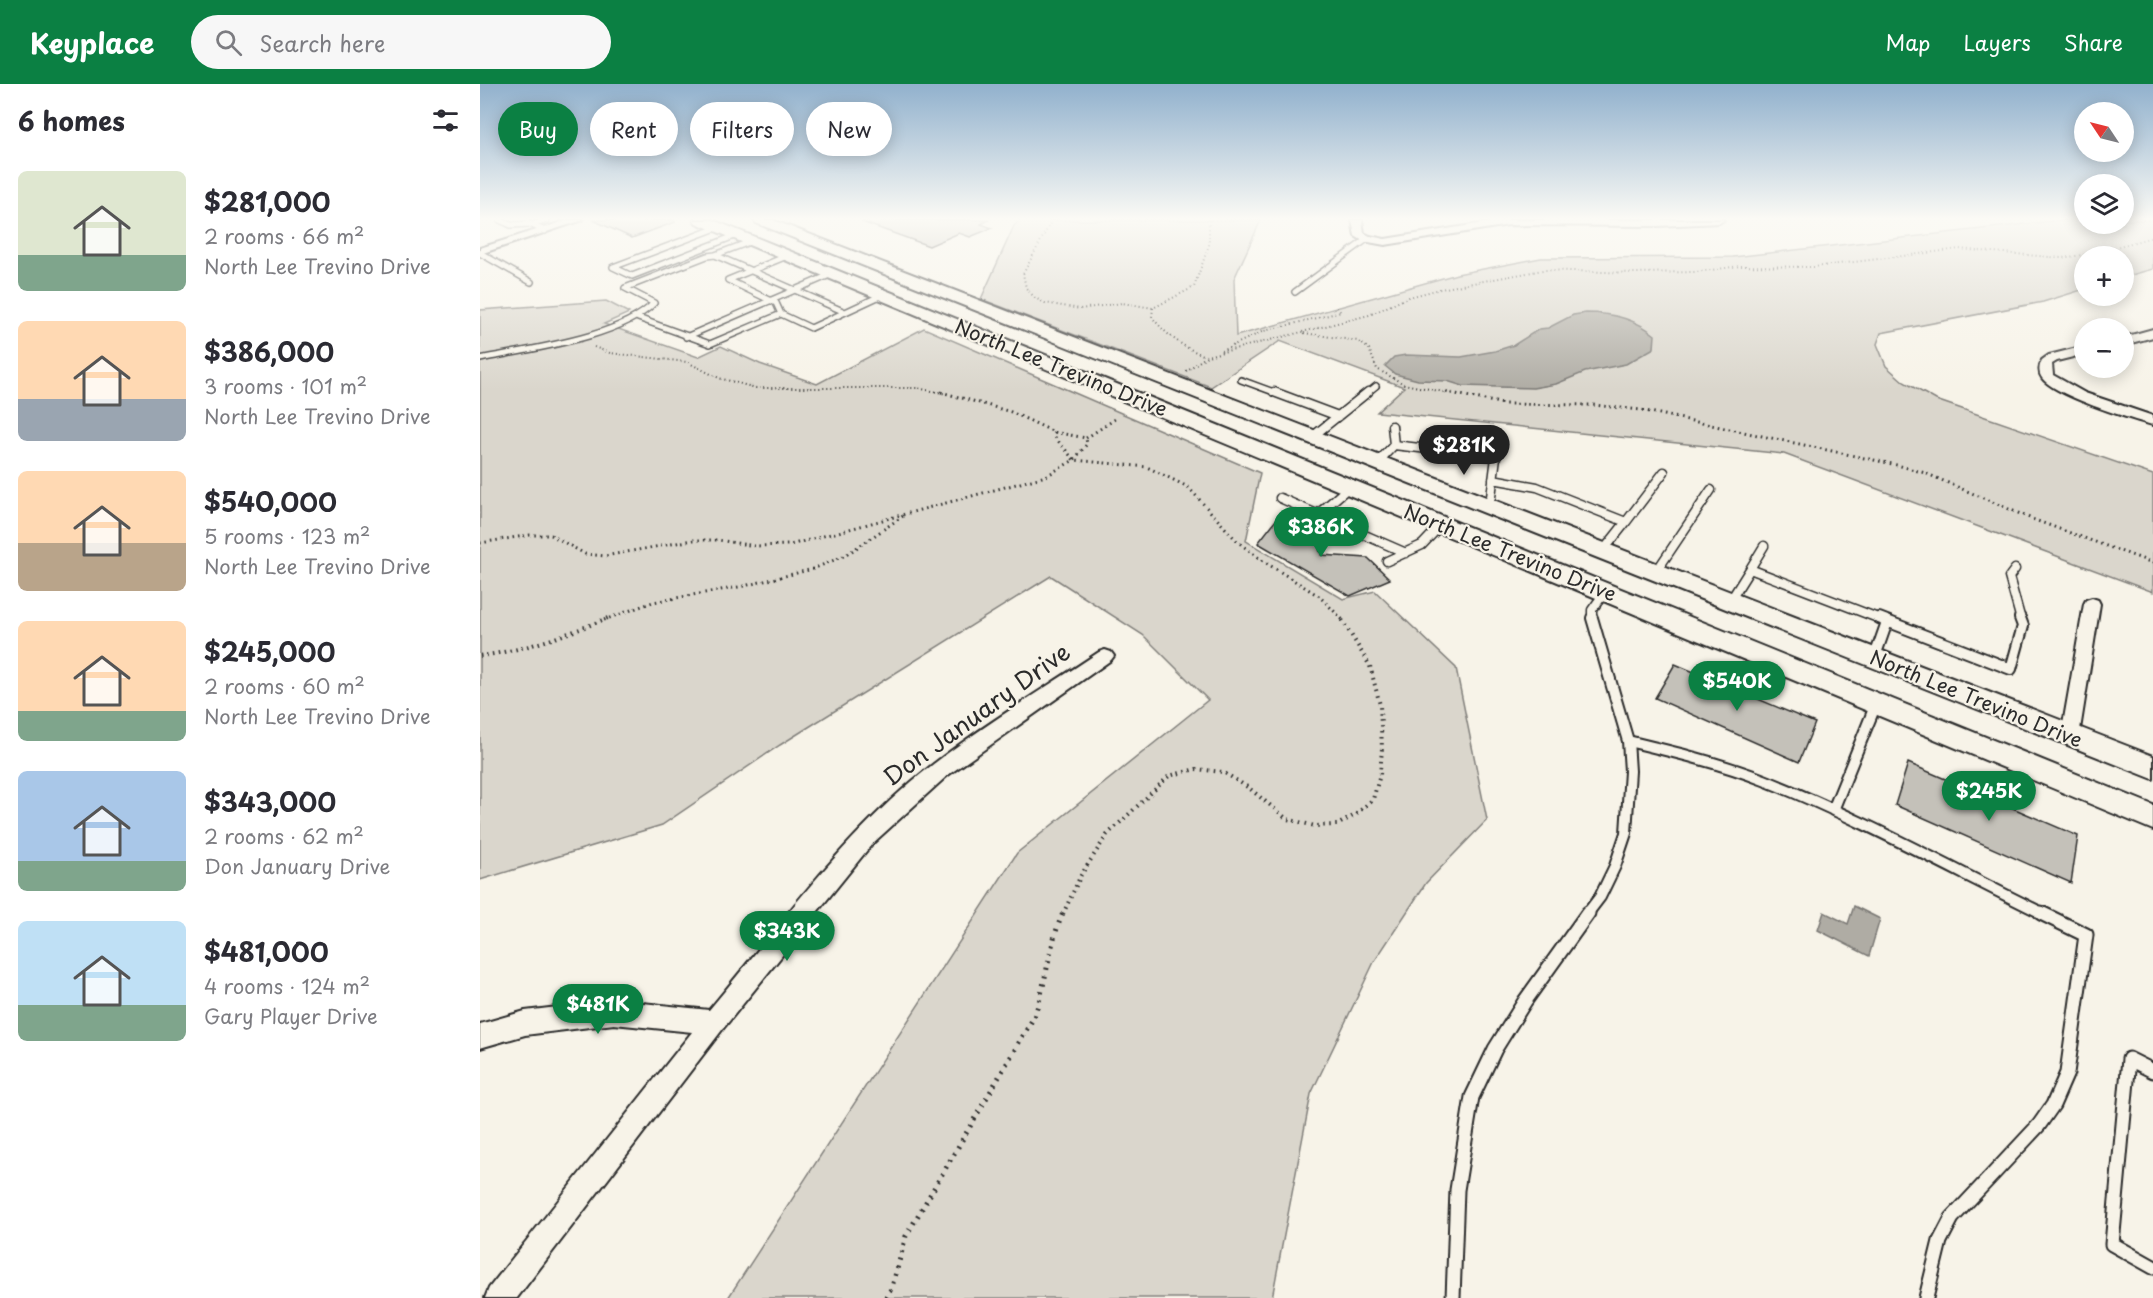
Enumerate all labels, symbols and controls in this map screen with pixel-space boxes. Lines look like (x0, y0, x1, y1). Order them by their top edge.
search box (191, 15, 611, 69)
text: Keyplace (30, 21, 155, 64)
icon: search (212, 26, 245, 59)
text: Search here (260, 26, 385, 59)
text: Map (1886, 26, 1930, 58)
text: Layers (1963, 26, 2031, 58)
text: Share (2064, 26, 2123, 58)
text: 6 homes (18, 101, 125, 140)
chip: Buy (498, 102, 578, 156)
chip: Rent (590, 102, 678, 156)
chip: Filters (690, 102, 794, 156)
chip: New (806, 102, 892, 156)
north arrow (2074, 102, 2134, 162)
map controls (2074, 102, 2134, 378)
icon: filters (429, 104, 462, 137)
button: layers (2074, 174, 2134, 234)
text: $281,000 (204, 182, 331, 221)
icon: home (66, 195, 138, 267)
text: 2 rooms · 66 m² (204, 221, 364, 251)
button: + (2074, 246, 2134, 306)
text: North Lee Trevino Drive (204, 251, 431, 281)
street label: North Lee Trevino Drive (951, 311, 1172, 423)
button: − (2074, 318, 2134, 378)
text: $386,000 (204, 332, 334, 371)
icon: home (66, 345, 138, 417)
text: 3 rooms · 101 m² (204, 371, 367, 401)
text: North Lee Trevino Drive (204, 401, 431, 431)
pin: $281K (1422, 425, 1506, 476)
text: $281K (1433, 429, 1495, 459)
text: $540,000 (204, 482, 337, 521)
icon: home (66, 495, 138, 567)
street label: North Lee Trevino Drive (1400, 496, 1621, 608)
pin: $386K (1279, 507, 1363, 558)
text: $386K (1288, 511, 1354, 541)
text: 5 rooms · 123 m² (204, 521, 370, 551)
text: North Lee Trevino Drive (204, 551, 431, 581)
text: $245,000 (204, 632, 335, 671)
street label: Don January Drive (875, 633, 1077, 794)
street label: North Lee Trevino Drive (1866, 642, 2087, 754)
icon: home (66, 645, 138, 717)
pin: $540K (1695, 661, 1779, 712)
text: $540K (1702, 665, 1772, 695)
text: 2 rooms · 60 m² (204, 671, 365, 701)
text: North Lee Trevino Drive (204, 701, 431, 731)
pin: $245K (1947, 771, 2031, 822)
text: $245K (1956, 775, 2022, 805)
text: $343,000 (204, 782, 336, 821)
icon: home (66, 795, 138, 867)
text: 2 rooms · 62 m² (204, 821, 364, 851)
text: Don January Drive (204, 851, 390, 881)
pin: $343K (745, 911, 829, 962)
text: $343K (754, 915, 820, 945)
text: $481,000 (204, 932, 329, 971)
icon: home (66, 945, 138, 1017)
text: 4 rooms · 124 m² (204, 971, 370, 1001)
pin: $481K (556, 984, 640, 1035)
text: $481K (566, 988, 630, 1018)
text: Gary Player Drive (204, 1001, 378, 1031)

